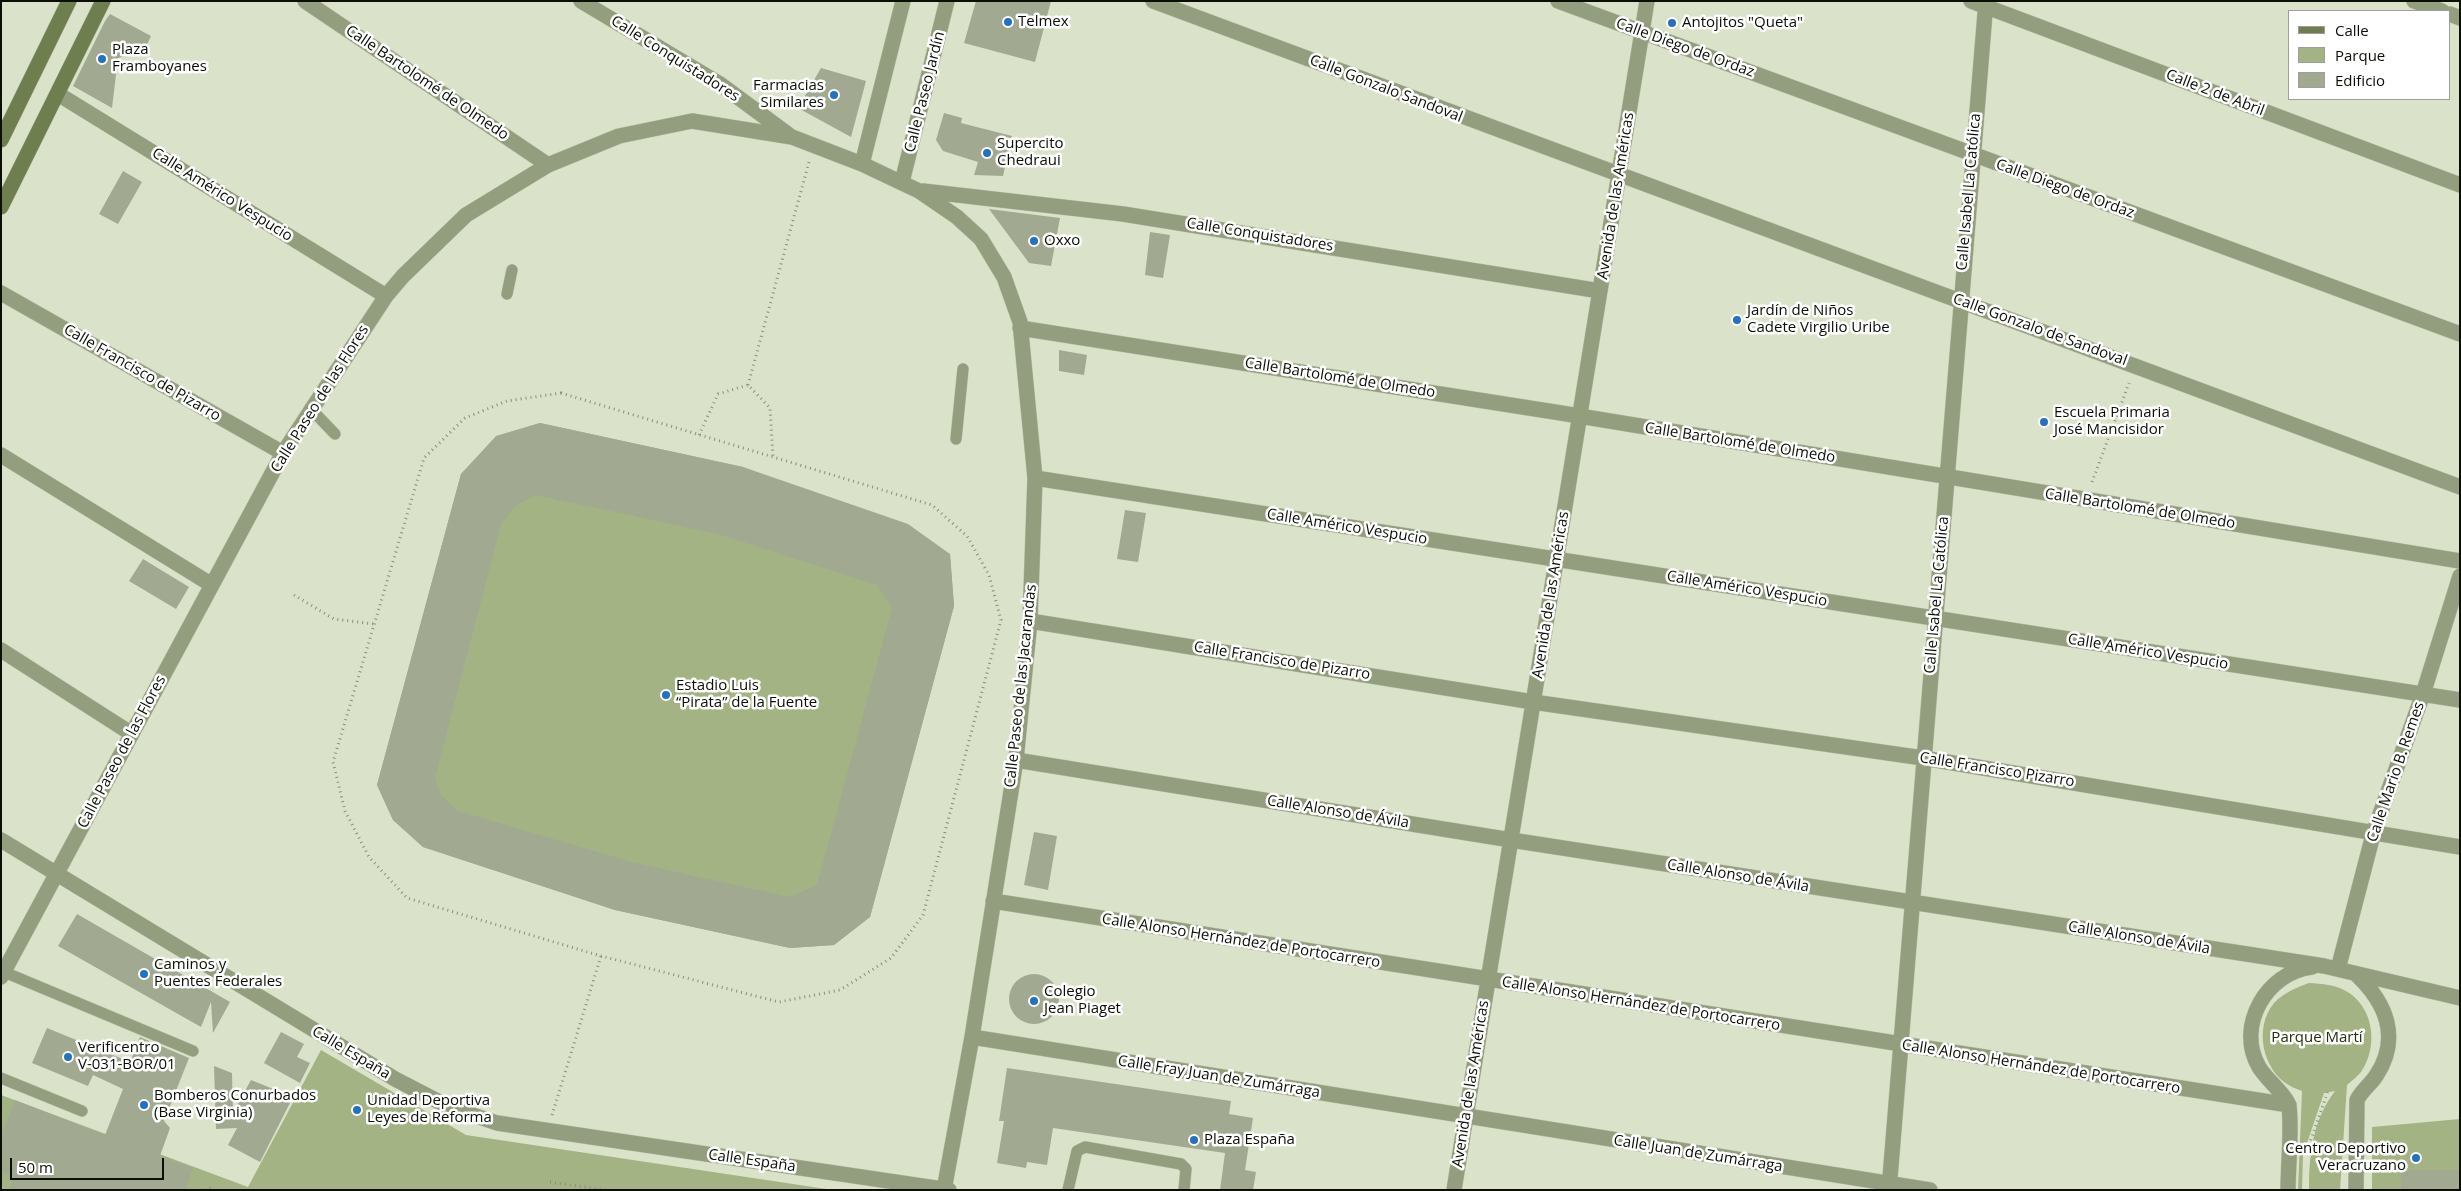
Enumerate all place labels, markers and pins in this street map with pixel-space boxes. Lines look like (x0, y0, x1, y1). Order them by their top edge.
place label: Telmex (1018, 13, 1069, 31)
place label: Antojitos "Queta" (1682, 14, 1803, 32)
marker: Telmex (1002, 16, 1014, 28)
marker: Antojitos "Queta" (1666, 17, 1678, 29)
place label: Plaza Framboyanes (112, 41, 207, 76)
marker: Plaza Framboyanes (96, 53, 108, 65)
place label: Farmacias Similares (753, 77, 824, 112)
marker: Farmacias Similares (828, 89, 840, 101)
place label: Supercito Chedraui (997, 135, 1063, 170)
marker: Supercito Chedraui (981, 147, 993, 159)
place label: Oxxo (1044, 232, 1080, 250)
marker: Oxxo (1028, 235, 1040, 247)
place label: Jardín de Niños Cadete Virgilio Uribe (1747, 302, 1890, 337)
marker: Jardín de Niños Cadete Virgilio Uribe (1731, 314, 1743, 326)
place label: Escuela Primaria José Mancisidor (2054, 404, 2170, 439)
marker: Escuela Primaria José Mancisidor (2038, 416, 2050, 428)
place label: Estadio Luis “Pirata” de la Fuente (676, 677, 817, 712)
marker: Estadio Luis “Pirata” de la Fuente (660, 689, 672, 701)
place label: Caminos y Puentes Federales (154, 956, 282, 991)
marker: Caminos y Puentes Federales (138, 968, 150, 980)
place label: Colegio Jean Piaget (1044, 983, 1121, 1018)
marker: Colegio Jean Piaget (1028, 995, 1040, 1007)
place label: Verificentro V-031-BOR/01 (78, 1039, 176, 1074)
marker: Verificentro V-031-BOR/01 (62, 1051, 74, 1063)
place label: Bomberos Conurbados (Base Virginia) (154, 1087, 316, 1122)
place label: Unidad Deportiva Leyes de Reforma (367, 1092, 492, 1127)
marker: Bomberos Conurbados (Base Virginia) (138, 1099, 150, 1111)
marker: Unidad Deportiva Leyes de Reforma (351, 1104, 363, 1116)
place label: Plaza España (1204, 1131, 1295, 1149)
marker: Plaza España (1188, 1134, 1200, 1146)
place label: Centro Deportivo Veracruzano (2285, 1140, 2406, 1175)
marker: Centro Deportivo Veracruzano (2410, 1152, 2422, 1164)

